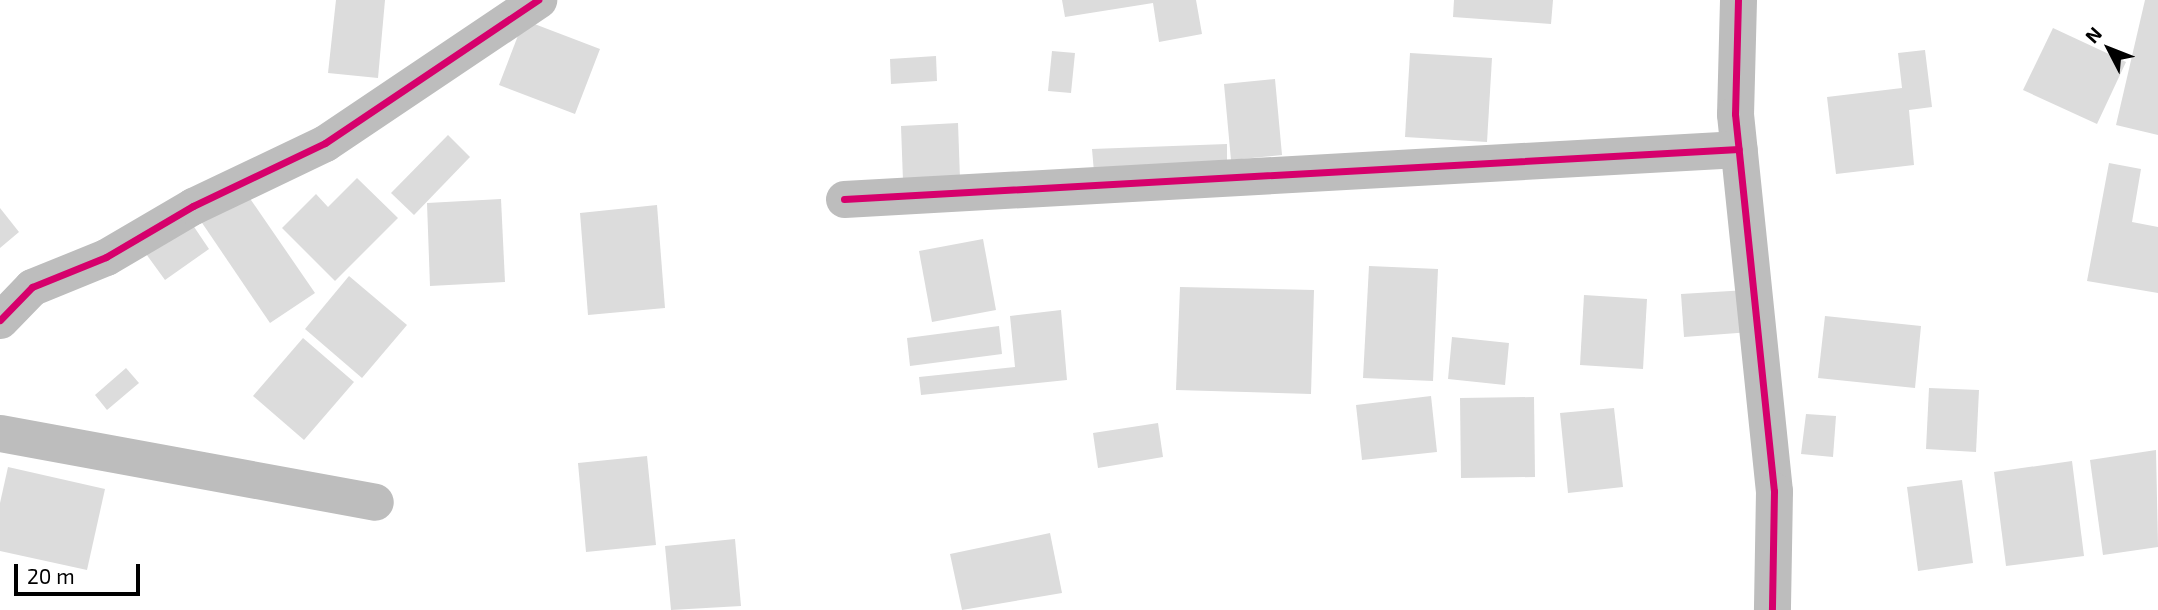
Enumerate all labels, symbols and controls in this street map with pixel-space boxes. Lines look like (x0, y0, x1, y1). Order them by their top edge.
north arrow (2074, 14, 2144, 84)
text: N (2080, 22, 2106, 47)
scale bar (18, 550, 144, 594)
text: 20 m (27, 563, 75, 588)

